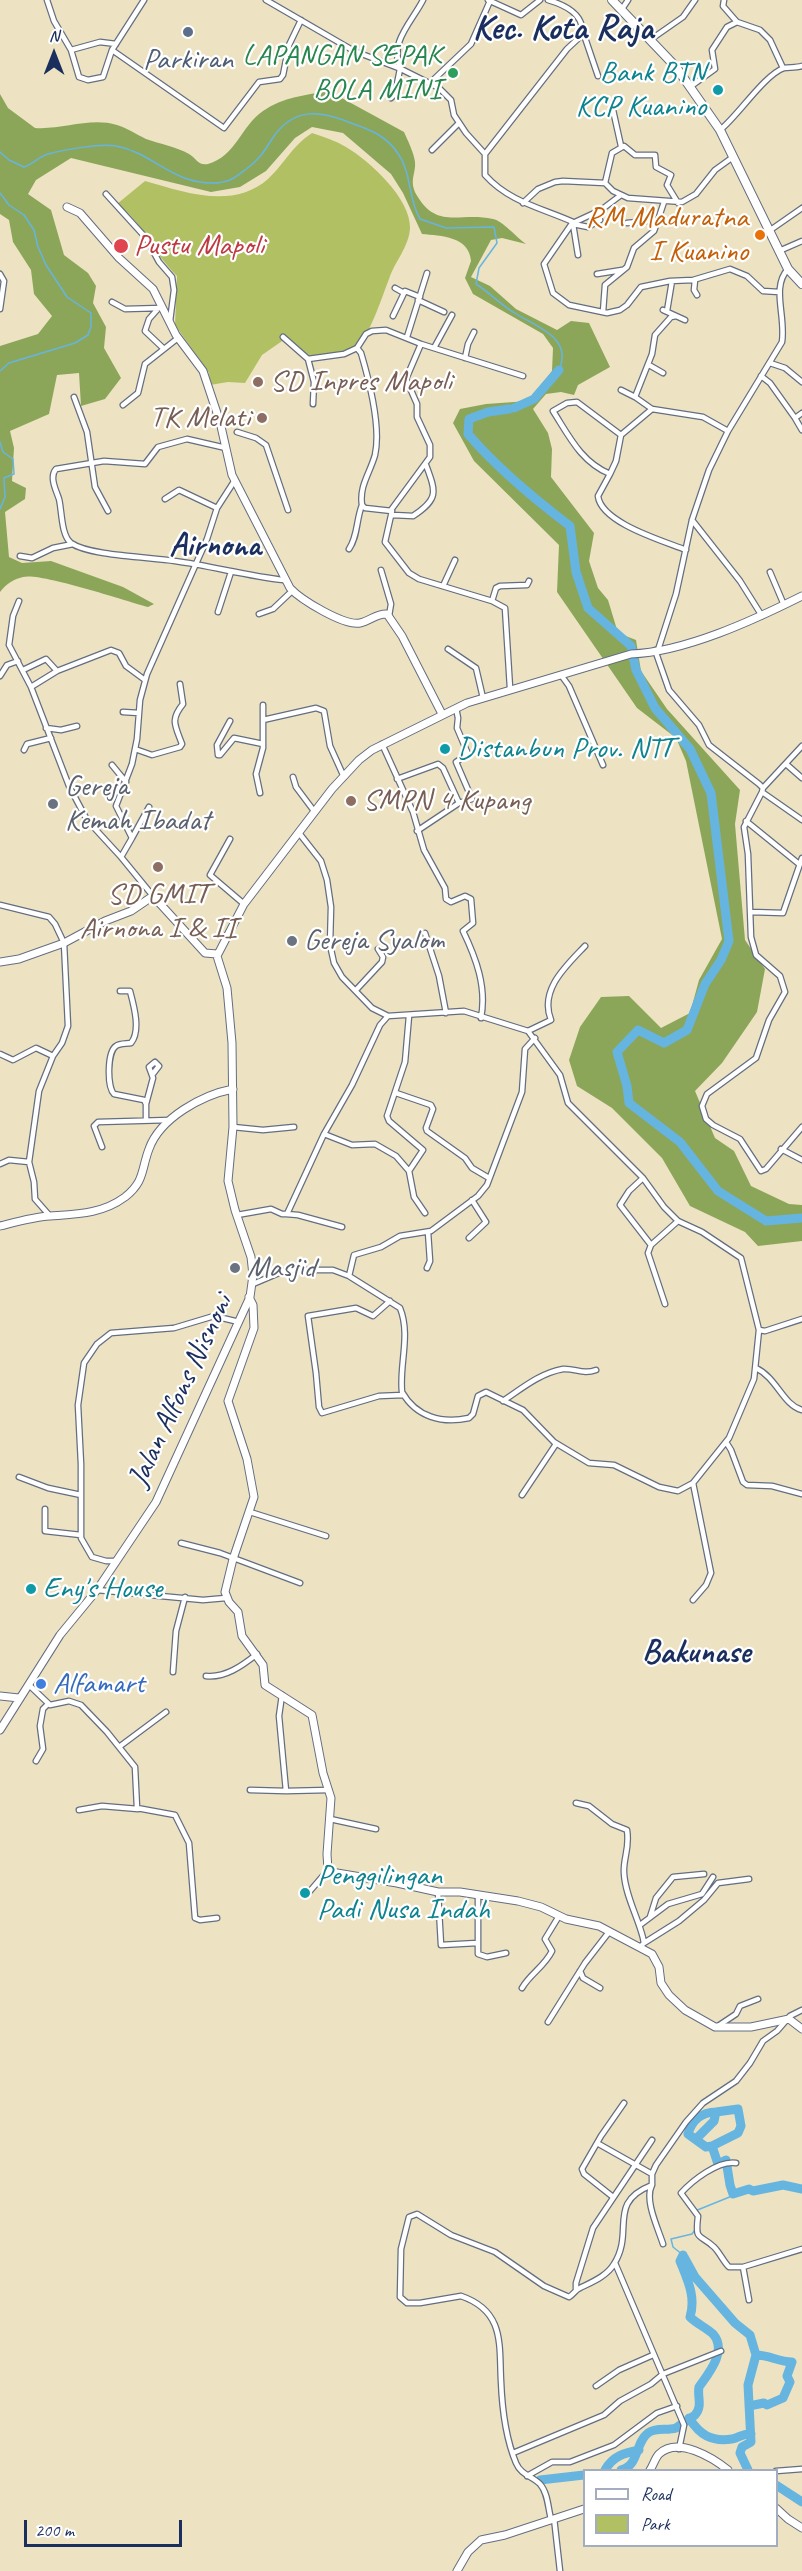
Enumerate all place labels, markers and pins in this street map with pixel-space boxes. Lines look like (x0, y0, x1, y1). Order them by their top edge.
marker: Parkiran (181, 25, 195, 39)
place label: LAPANGAN SEPAK BOLA MINI (242, 38, 441, 109)
place label: Parkiran (143, 42, 233, 78)
place label: Bank BTN KCP Kuanino (576, 55, 706, 125)
marker: LAPANGAN SEPAK BOLA MINI (446, 66, 460, 80)
marker: Bank BTN KCP Kuanino (711, 83, 725, 97)
place label: RM Maduratna I Kuanino (586, 200, 748, 270)
place label: Pustu Mapoli (134, 228, 264, 264)
marker: RM Maduratna I Kuanino (753, 228, 767, 242)
marker: Pustu Mapoli (112, 237, 130, 255)
place label: SD Inpres Mapoli (270, 364, 452, 400)
marker: SD Inpres Mapoli (251, 375, 265, 389)
place label: TK Melati (150, 400, 250, 436)
marker: TK Melati (255, 411, 269, 425)
place label: Distanbun Prov. NTT (457, 731, 673, 767)
marker: Distanbun Prov. NTT (438, 742, 452, 756)
place label: Gereja Kemah Ibadat (65, 769, 210, 840)
place label: SMPN 4 Kupang (363, 783, 530, 819)
marker: SMPN 4 Kupang (344, 794, 358, 808)
marker: Gereja Kemah Ibadat (46, 797, 60, 811)
marker: SD GMIT Airnona I & II (151, 860, 165, 874)
place label: SD GMIT Airnona I & II (80, 877, 236, 948)
place label: Gereja Syalom (304, 923, 444, 959)
marker: Gereja Syalom (285, 934, 299, 948)
place label: Masjid (247, 1250, 315, 1286)
marker: Masjid (228, 1261, 242, 1275)
place label: Eny's House (43, 1571, 162, 1607)
marker: Eny's House (24, 1582, 38, 1596)
place label: Alfamart (53, 1666, 145, 1702)
marker: Alfamart (34, 1677, 48, 1691)
place label: Penggilingan Padi Nusa Indah (317, 1858, 490, 1928)
marker: Penggilingan Padi Nusa Indah (298, 1886, 312, 1900)

